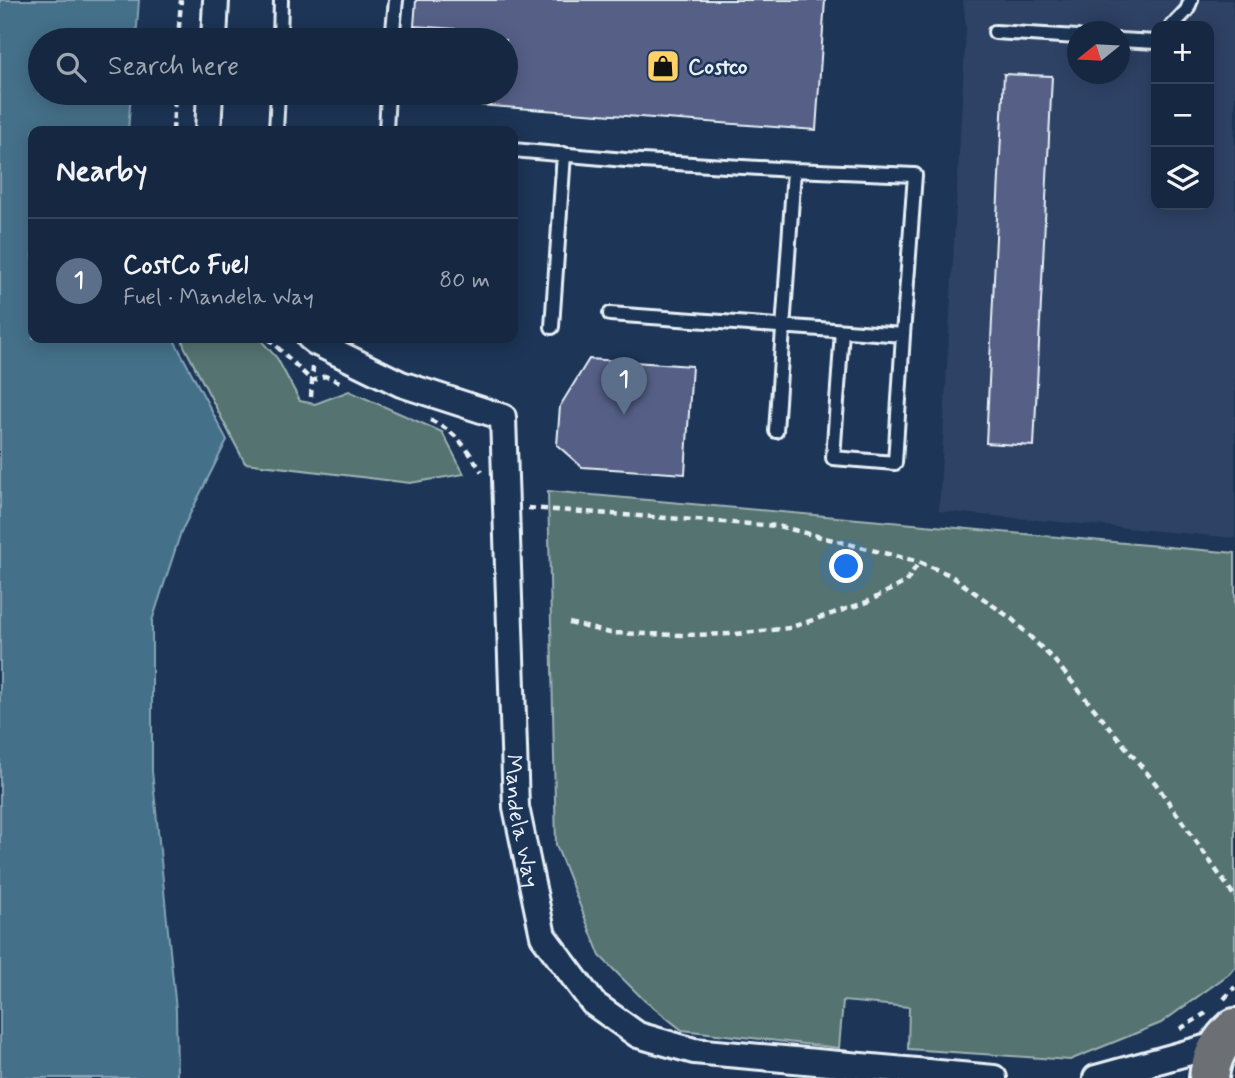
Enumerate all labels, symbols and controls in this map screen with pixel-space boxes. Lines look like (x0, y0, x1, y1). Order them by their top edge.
north arrow (1067, 21, 1130, 84)
map controls (1151, 21, 1214, 210)
button: + (1151, 21, 1214, 84)
search box (28, 28, 518, 105)
shop icon: Costco (644, 47, 682, 85)
icon: search (52, 48, 90, 86)
text: Search here (108, 50, 239, 84)
place label: Costco (688, 53, 748, 83)
button: − (1151, 84, 1214, 147)
button: layers (1151, 147, 1214, 210)
text: Nearby (56, 152, 147, 191)
text: CostCo Fuel (123, 249, 248, 283)
text: 1 (74, 266, 84, 296)
text: 80 m (439, 266, 490, 296)
text: Fuel · Mandela Way (123, 283, 314, 313)
pin: 1 (601, 357, 647, 415)
your location (829, 549, 863, 583)
street label: Mandela Way (497, 754, 545, 891)

